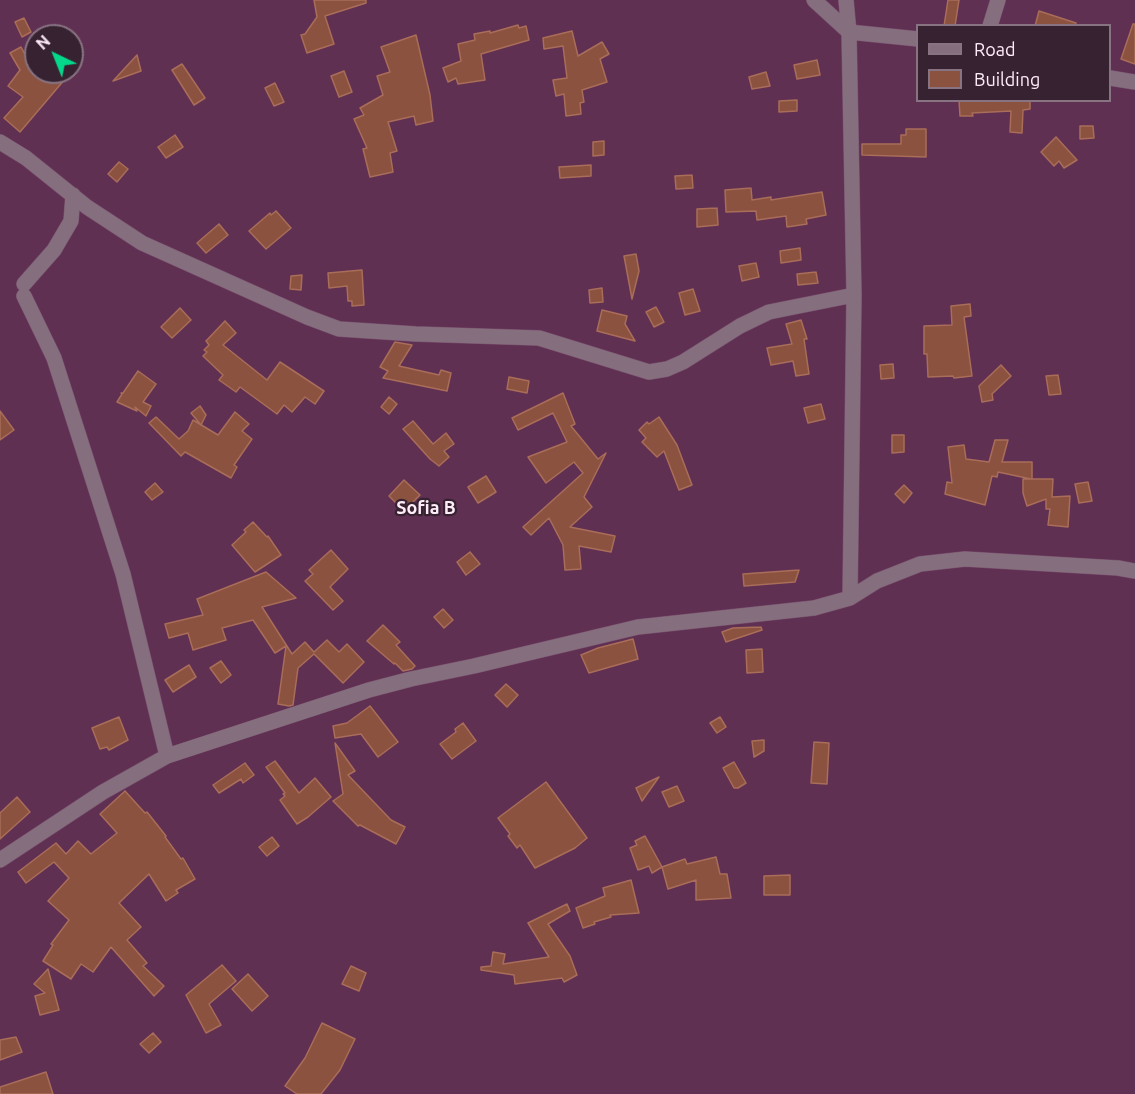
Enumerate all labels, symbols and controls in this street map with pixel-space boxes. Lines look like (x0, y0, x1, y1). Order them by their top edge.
north arrow (24, 24, 84, 84)
legend (916, 24, 1111, 102)
text: N (33, 32, 54, 53)
text: Road (974, 39, 1016, 59)
text: Building (974, 69, 1040, 89)
district label: Sofia B (396, 497, 456, 519)

